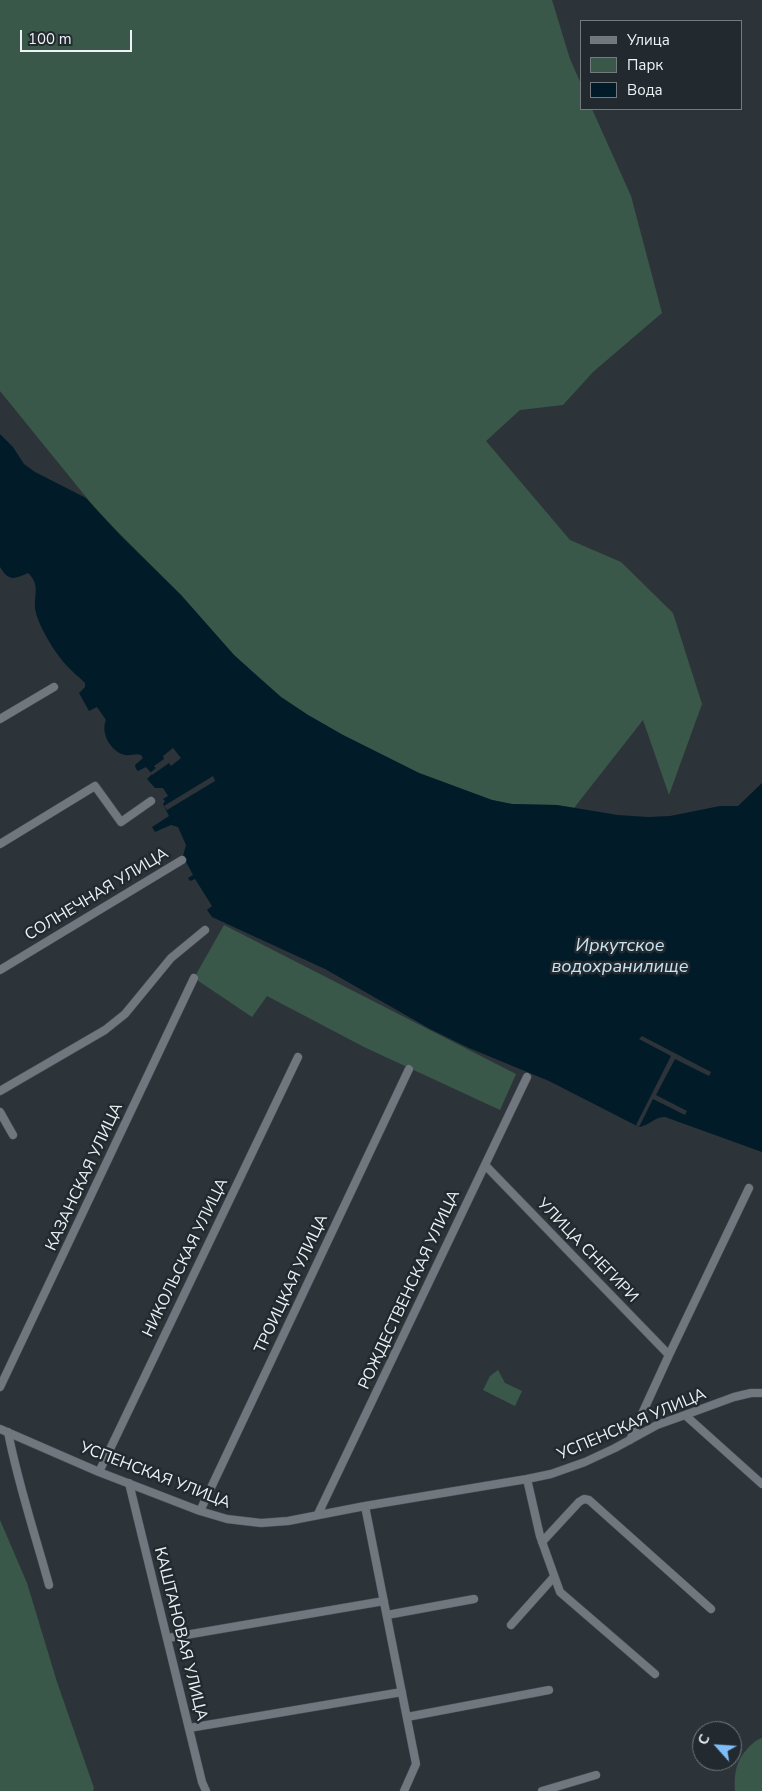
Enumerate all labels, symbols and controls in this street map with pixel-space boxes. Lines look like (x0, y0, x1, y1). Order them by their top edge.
scale bar (22, 20, 135, 52)
legend (580, 20, 742, 110)
text: 100 m (28, 29, 72, 49)
text: Улица (627, 30, 670, 50)
text: Парк (627, 55, 663, 75)
text: Вода (627, 80, 663, 100)
street label: СОЛНЕЧНАЯ УЛИЦА (22, 845, 172, 945)
water label: Иркутское водохранилище (551, 936, 689, 979)
street label: КАЗАНСКАЯ УЛИЦА (42, 1100, 128, 1254)
street label: НИКОЛЬСКАЯ УЛИЦА (139, 1175, 233, 1341)
street label: РОЖДЕСТВЕНСКАЯ УЛИЦА (355, 1187, 465, 1393)
street label: УЛИЦА СНЕГИРИ (532, 1195, 642, 1307)
street label: ТРОИЦКАЯ УЛИЦА (251, 1211, 333, 1357)
street label: УСПЕНСКАЯ УЛИЦА (555, 1385, 709, 1465)
street label: УСПЕНСКАЯ УЛИЦА (77, 1438, 233, 1514)
street label: КАШТАНОВАЯ УЛИЦА (149, 1545, 211, 1723)
north arrow (692, 1721, 742, 1771)
text: С (693, 1731, 715, 1748)

